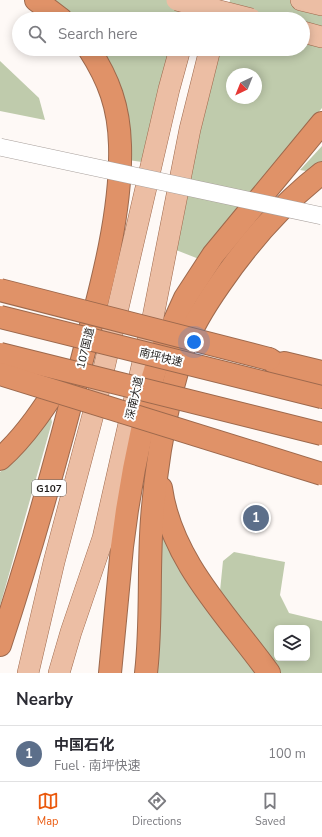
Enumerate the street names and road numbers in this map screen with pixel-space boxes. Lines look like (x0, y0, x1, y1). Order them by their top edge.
street label: 107国道 (73, 326, 98, 370)
street label: 南坪快速 (138, 345, 184, 370)
street label: 深南大道 (122, 375, 147, 421)
road number: G107 (32, 480, 66, 496)

